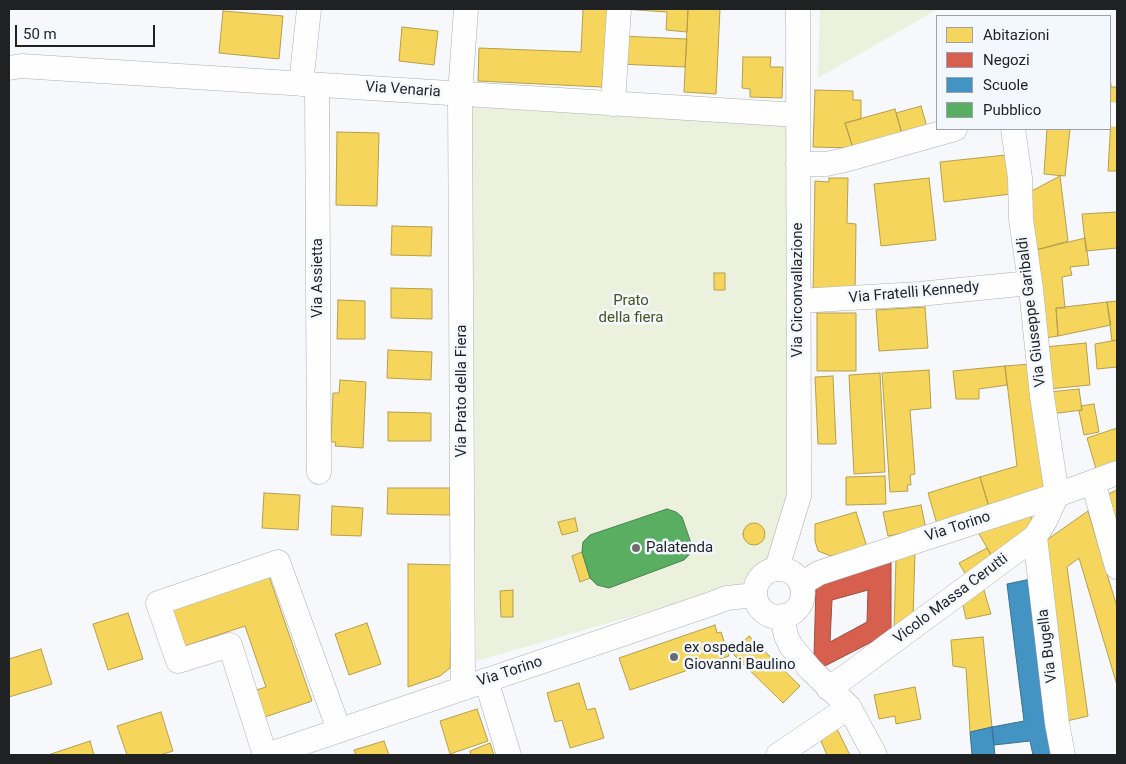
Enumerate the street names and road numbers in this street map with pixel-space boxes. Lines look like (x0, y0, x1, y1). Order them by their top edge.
street label: Via Venaria (365, 78, 441, 102)
street label: Via Circonvallazione (789, 223, 807, 357)
street label: Via Giuseppe Garibaldi (1014, 236, 1050, 388)
street label: Via Assietta (309, 238, 327, 318)
street label: Via Fratelli Kennedy (848, 278, 980, 308)
street label: Via Prato della Fiera (453, 325, 471, 457)
street label: Via Torino (923, 508, 993, 546)
street label: Vicolo Massa Cerutti (890, 550, 1012, 648)
street label: Via Bugella (1035, 608, 1061, 684)
street label: Via Torino (475, 653, 545, 691)

